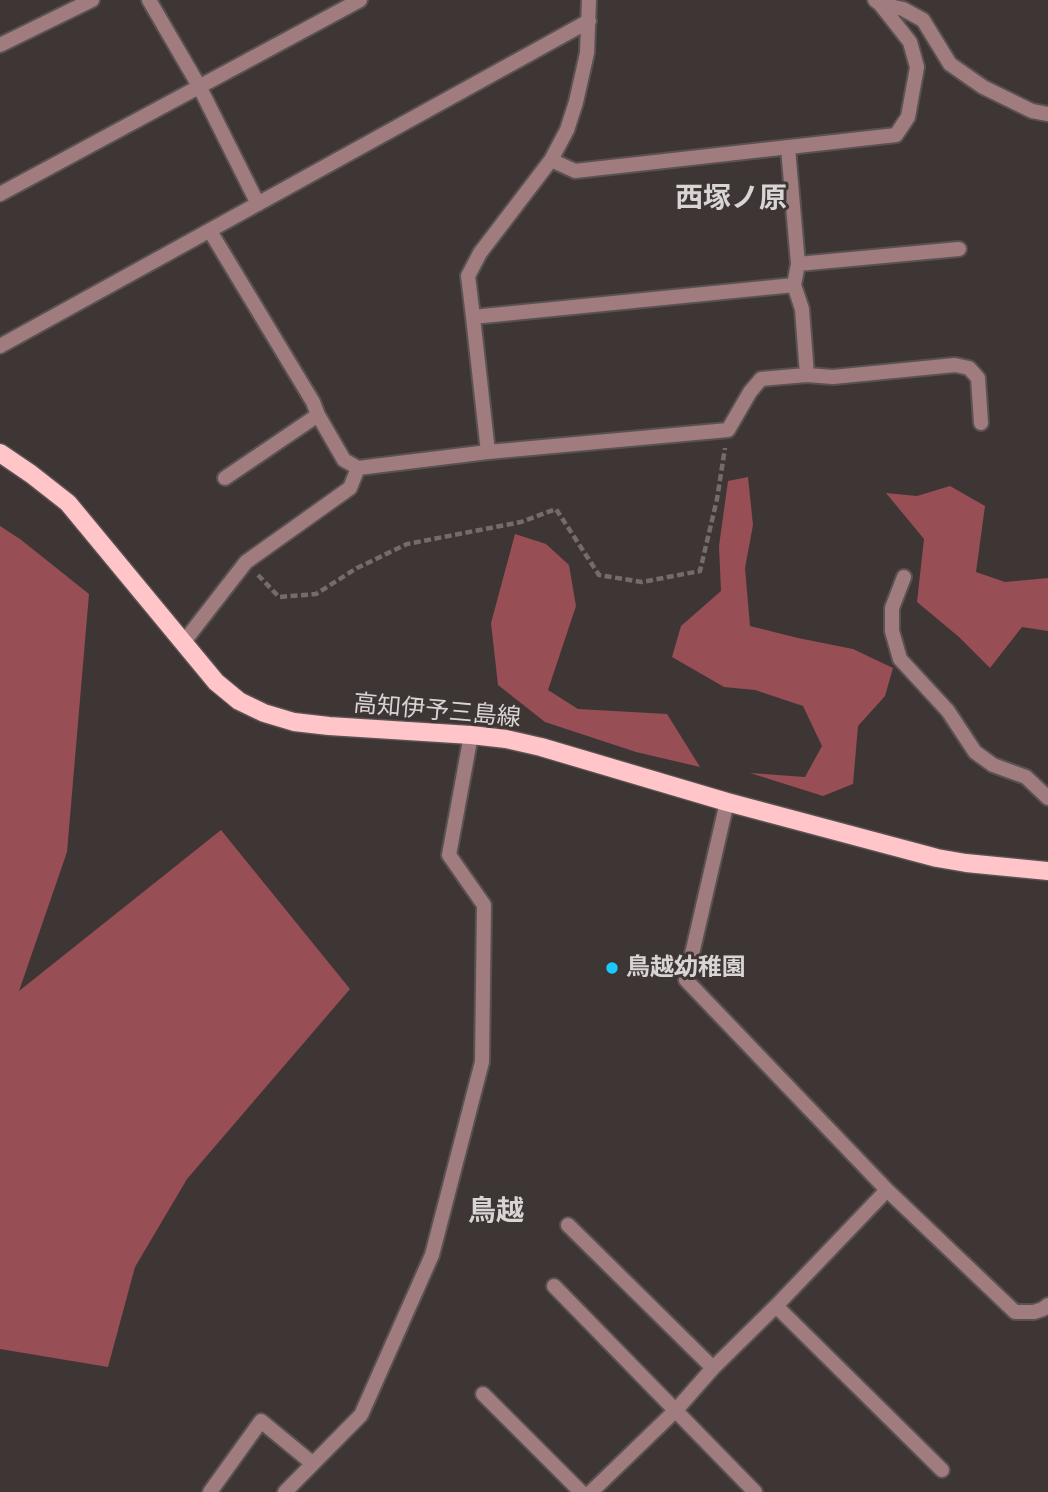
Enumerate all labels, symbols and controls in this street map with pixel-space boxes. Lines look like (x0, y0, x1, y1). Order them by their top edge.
district label: 西塚ノ原 (675, 182, 787, 216)
street label: 高知伊予三島線 (352, 689, 522, 733)
place label: 鳥越幼稚園 (626, 954, 746, 982)
marker: 鳥越幼稚園 (604, 960, 620, 976)
district label: 鳥越 (468, 1195, 524, 1229)

